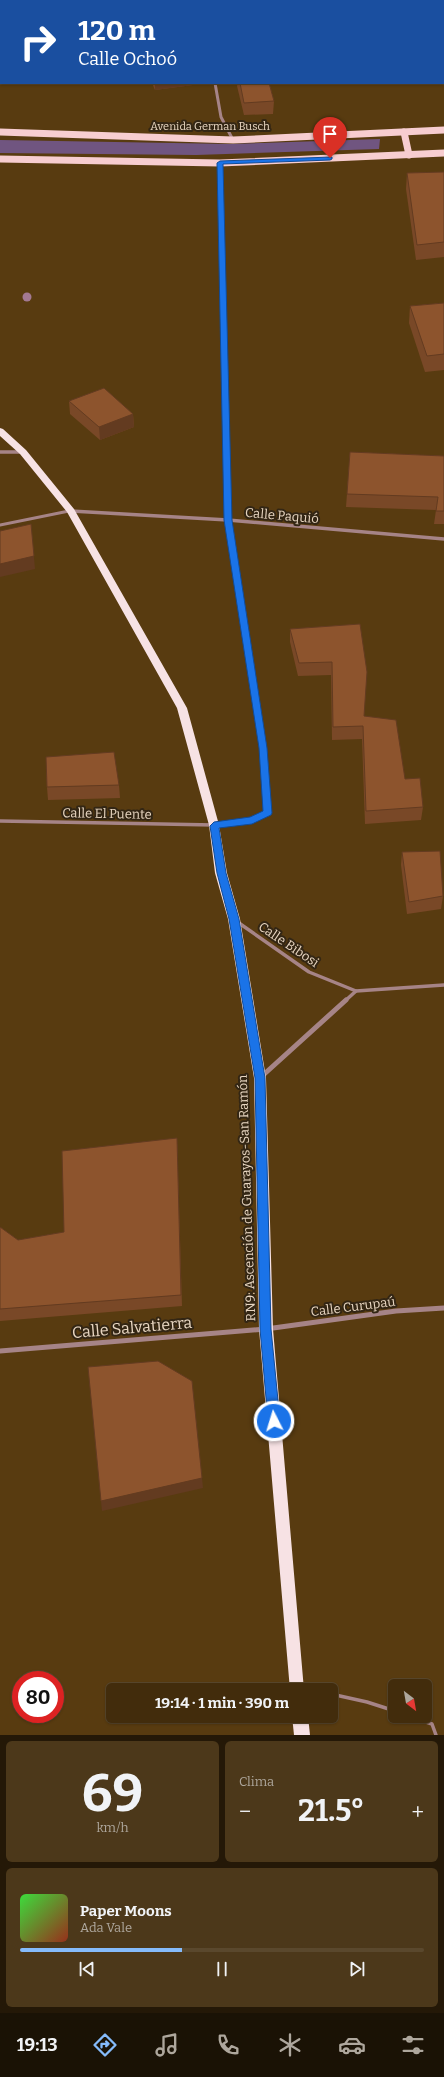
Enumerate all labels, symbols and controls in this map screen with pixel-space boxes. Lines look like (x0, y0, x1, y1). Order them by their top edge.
text: 120 m (78, 14, 155, 47)
icon: right (12, 16, 64, 68)
text: Calle Ochoó (78, 48, 177, 70)
pin (313, 117, 347, 158)
street label: Avenida German Busch (150, 120, 270, 133)
icon: arrive (319, 123, 341, 145)
street label: Calle Paquió (244, 505, 319, 526)
street label: Calle El Puente (62, 805, 152, 822)
street label: Calle Bibosi (256, 919, 322, 970)
street label: RN9: Ascención de Guarayos-San Ramón (235, 1074, 258, 1322)
street label: Calle Curupaú (310, 1294, 396, 1319)
street label: Calle Salvatierra (71, 1313, 193, 1342)
position arrow (253, 1400, 295, 1442)
speed limit sign: 80 (12, 1671, 64, 1723)
north arrow (388, 1679, 432, 1723)
map controls (388, 1679, 432, 1723)
text: 19:14 · 1 min · 390 m (155, 1694, 289, 1712)
text: 69 (82, 1762, 143, 1825)
text: Clima (239, 1774, 274, 1789)
text: 21.5° (298, 1793, 364, 1829)
text: − (239, 1798, 251, 1825)
text: + (411, 1798, 424, 1825)
text: km/h (96, 1820, 129, 1835)
text: Paper Moons (80, 1902, 172, 1920)
text: Ada Vale (80, 1920, 132, 1935)
icon: previous (76, 1958, 98, 1980)
icon: pause (211, 1958, 233, 1980)
icon: next (346, 1958, 368, 1980)
icon: directions (91, 2031, 119, 2059)
icon: music (153, 2031, 181, 2059)
icon: phone (214, 2031, 242, 2059)
icon: climate (276, 2031, 304, 2059)
icon: car (338, 2031, 366, 2059)
icon: filters (399, 2031, 427, 2059)
text: 19:13 (17, 2034, 58, 2056)

